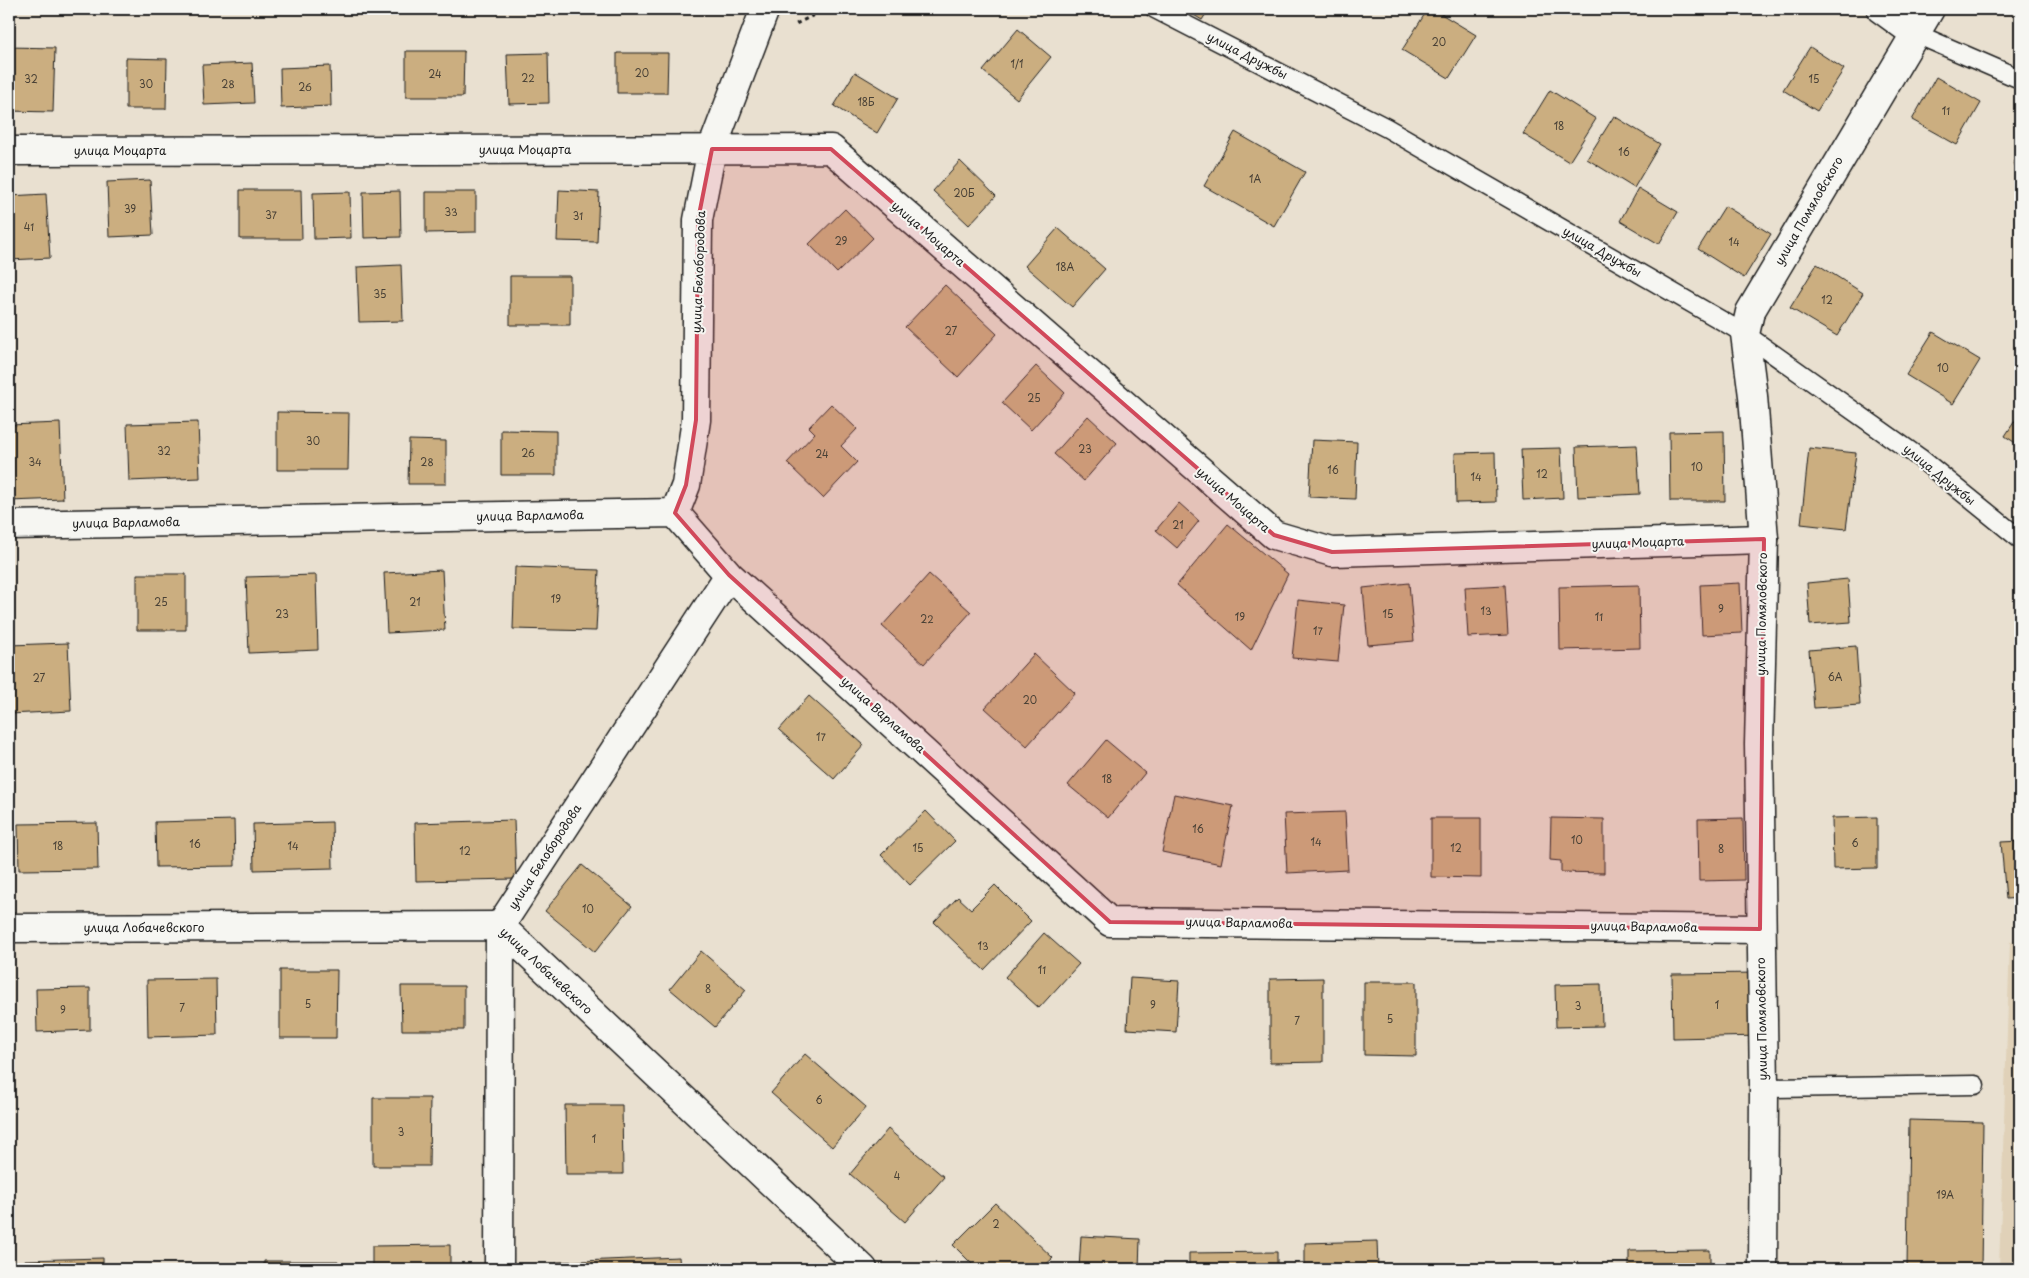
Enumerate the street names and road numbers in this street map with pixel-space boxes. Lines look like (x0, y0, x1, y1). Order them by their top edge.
street label: улица Дружбы (1204, 27, 1291, 83)
street label: улица Моцарта (479, 140, 572, 158)
street label: улица Моцарта (74, 141, 167, 159)
street label: улица Помяловского (1770, 152, 1847, 268)
street label: улица Моцарта (888, 196, 970, 271)
street label: улица Белобородова (687, 210, 709, 334)
street label: улица Дружбы (1560, 221, 1645, 281)
street label: улица Дружбы (1900, 439, 1980, 509)
street label: улица Моцарта (1193, 462, 1275, 537)
street label: улица Варламова (476, 505, 584, 525)
street label: улица Варламова (72, 512, 180, 532)
street label: улица Моцарта (1591, 531, 1685, 553)
street label: улица Помяловского (1751, 552, 1771, 676)
street label: улица Варламова (838, 672, 930, 757)
street label: улица Белобородова (503, 800, 585, 913)
street label: улица Варламова (1185, 912, 1293, 932)
street label: улица Варламова (1590, 916, 1698, 936)
street label: улица Лобачевского (84, 918, 205, 936)
street label: улица Лобачевского (496, 922, 597, 1018)
street label: улица Помяловского (1751, 957, 1771, 1081)

